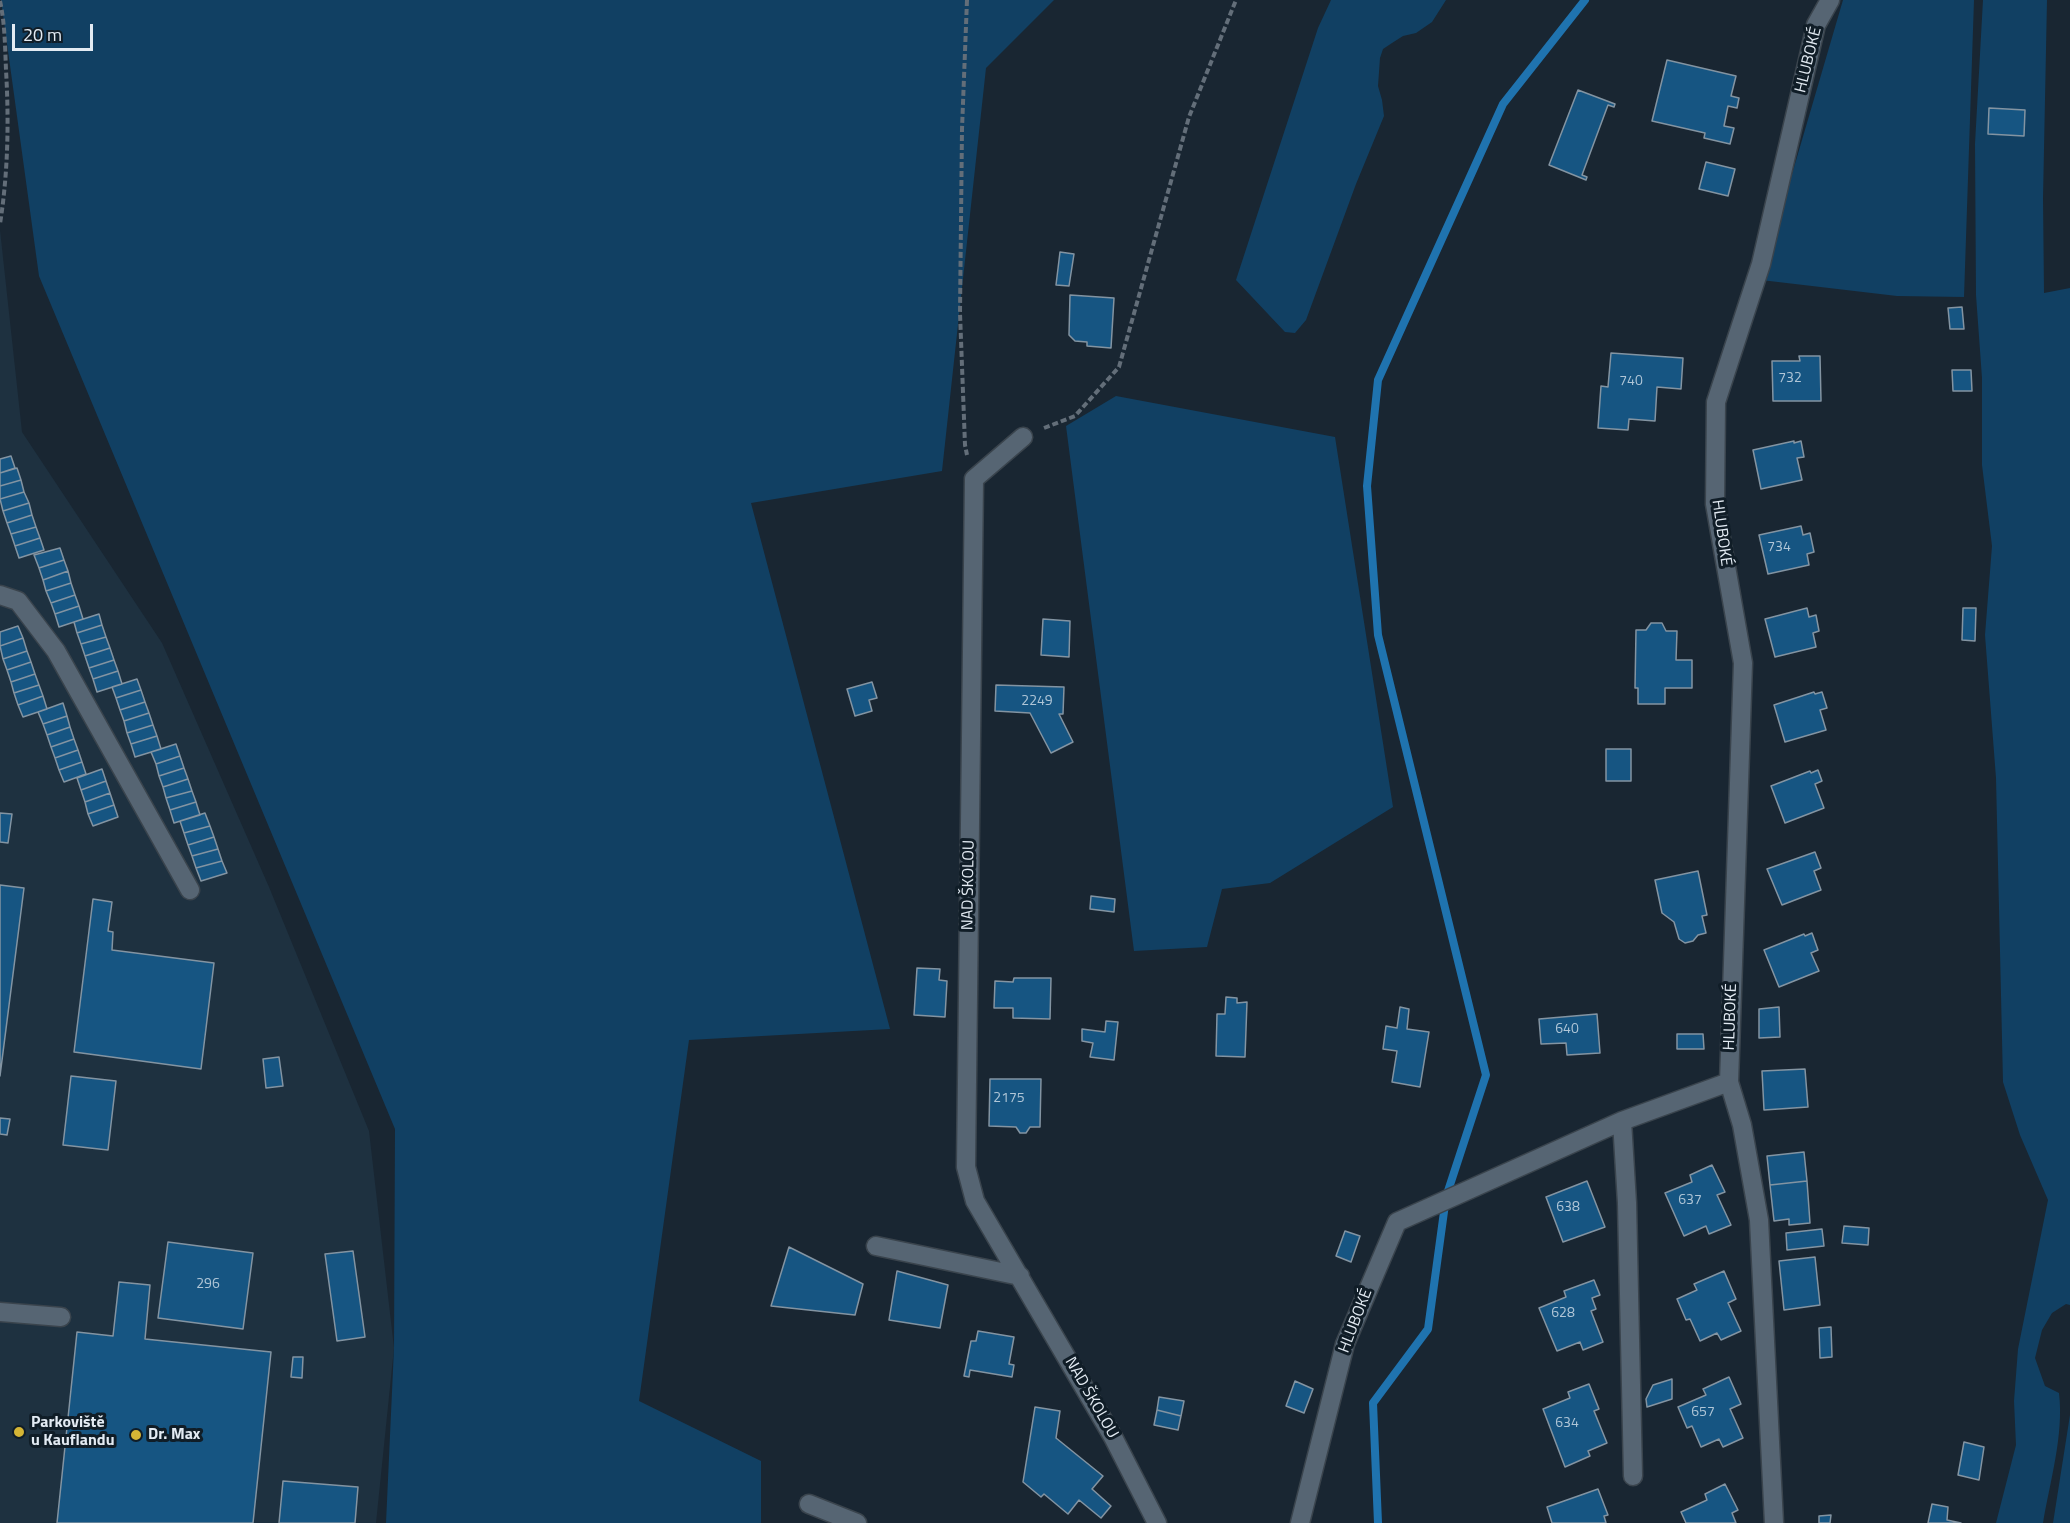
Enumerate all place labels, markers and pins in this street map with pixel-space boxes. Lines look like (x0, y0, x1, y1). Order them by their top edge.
place label: Parkoviště u Kauflandu (31, 1413, 114, 1451)
marker: Parkoviště u Kauflandu (12, 1425, 26, 1439)
place label: Dr. Max (148, 1425, 200, 1445)
marker: Dr. Max (129, 1428, 143, 1442)

